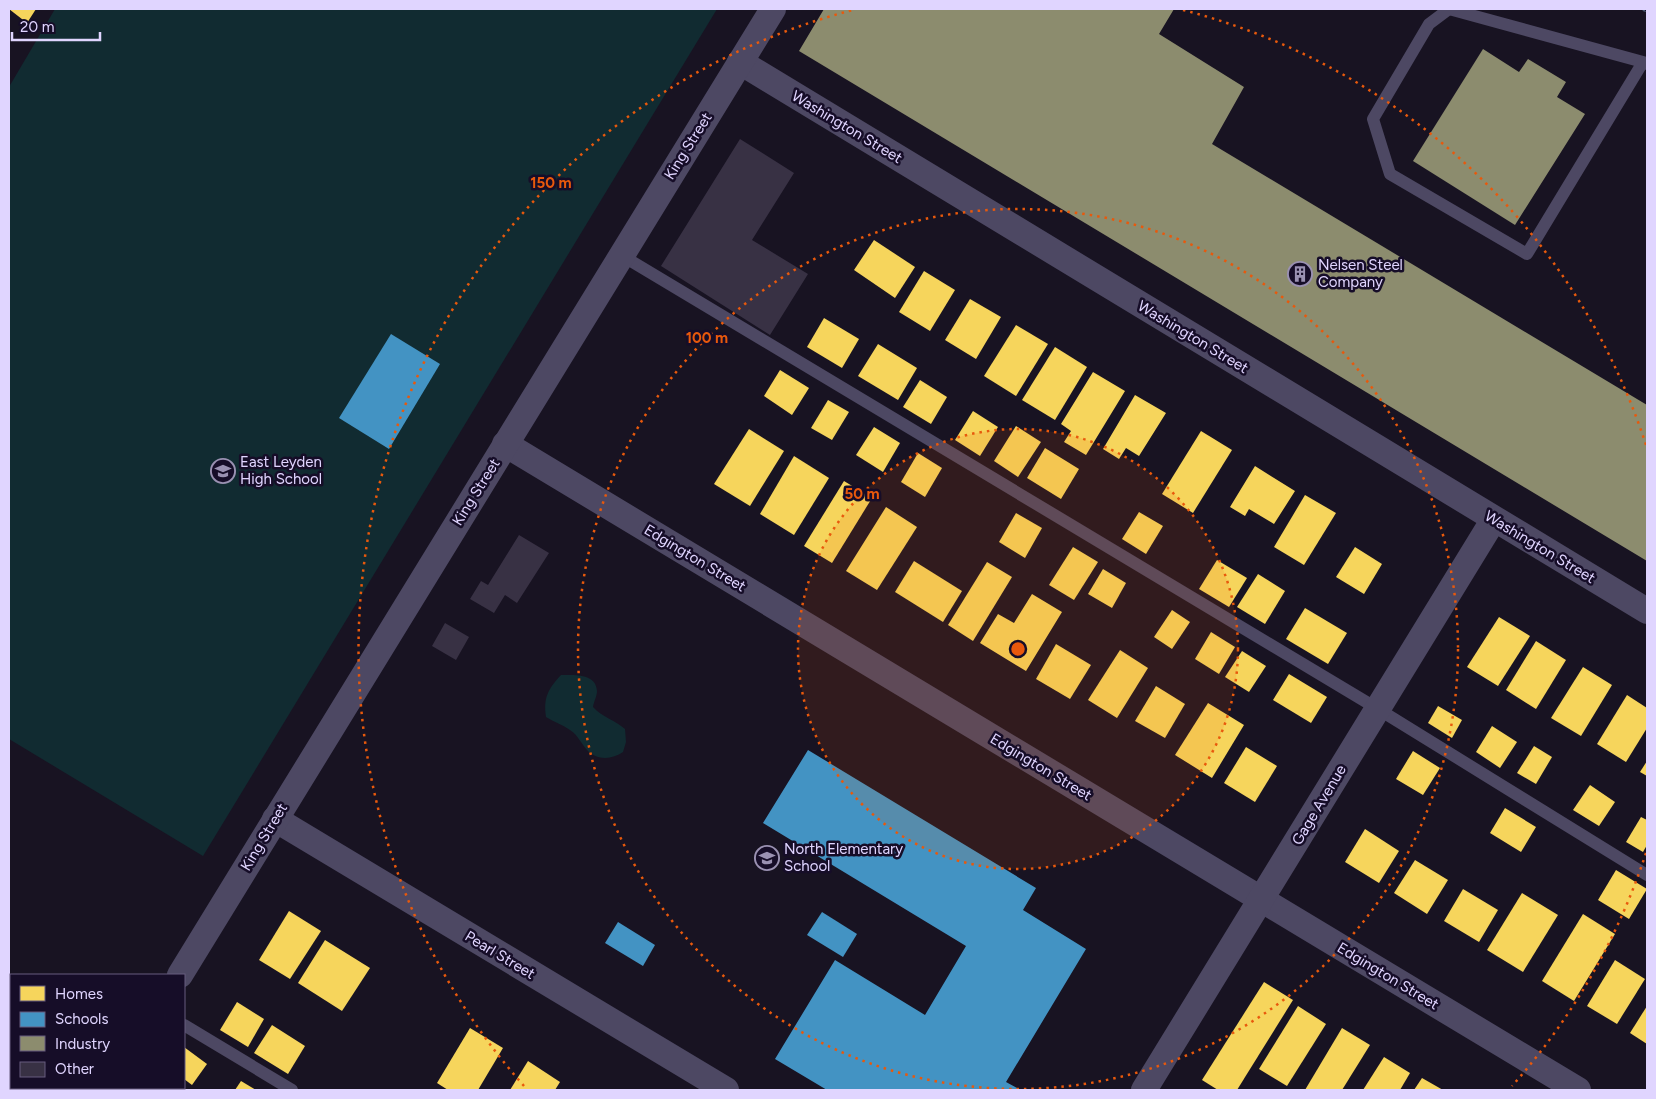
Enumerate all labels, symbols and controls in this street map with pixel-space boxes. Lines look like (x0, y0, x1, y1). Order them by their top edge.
scale bar (12, 10, 100, 42)
text: 20 m (20, 18, 54, 36)
street label: Washington Street (788, 87, 906, 167)
street label: King Street (660, 109, 716, 183)
text: 150 m (530, 174, 572, 192)
place label: Nelsen Steel Company (1318, 256, 1403, 291)
building icon: Nelsen Steel Company (1287, 261, 1313, 287)
street label: Washington Street (1134, 297, 1252, 377)
text: 100 m (686, 329, 728, 347)
place label: East Leyden High School (240, 453, 322, 488)
street label: King Street (448, 455, 504, 529)
school or university icon: East Leyden High School (210, 458, 236, 484)
text: 50 m (844, 485, 880, 503)
street label: Washington Street (1481, 507, 1599, 587)
street label: Edgington Street (641, 521, 749, 596)
centre of rings (1009, 640, 1027, 658)
street label: Edgington Street (987, 730, 1095, 805)
street label: Gage Avenue (1288, 762, 1350, 848)
street label: King Street (237, 800, 291, 874)
place label: North Elementary School (784, 840, 903, 875)
school or university icon: North Elementary School (754, 845, 780, 871)
street label: Pearl Street (462, 927, 539, 983)
street label: Edgington Street (1334, 939, 1442, 1014)
legend (10, 974, 185, 1089)
text: Homes (55, 985, 103, 1003)
text: Schools (55, 1010, 108, 1028)
text: Industry (55, 1035, 110, 1053)
text: Other (55, 1060, 94, 1078)

